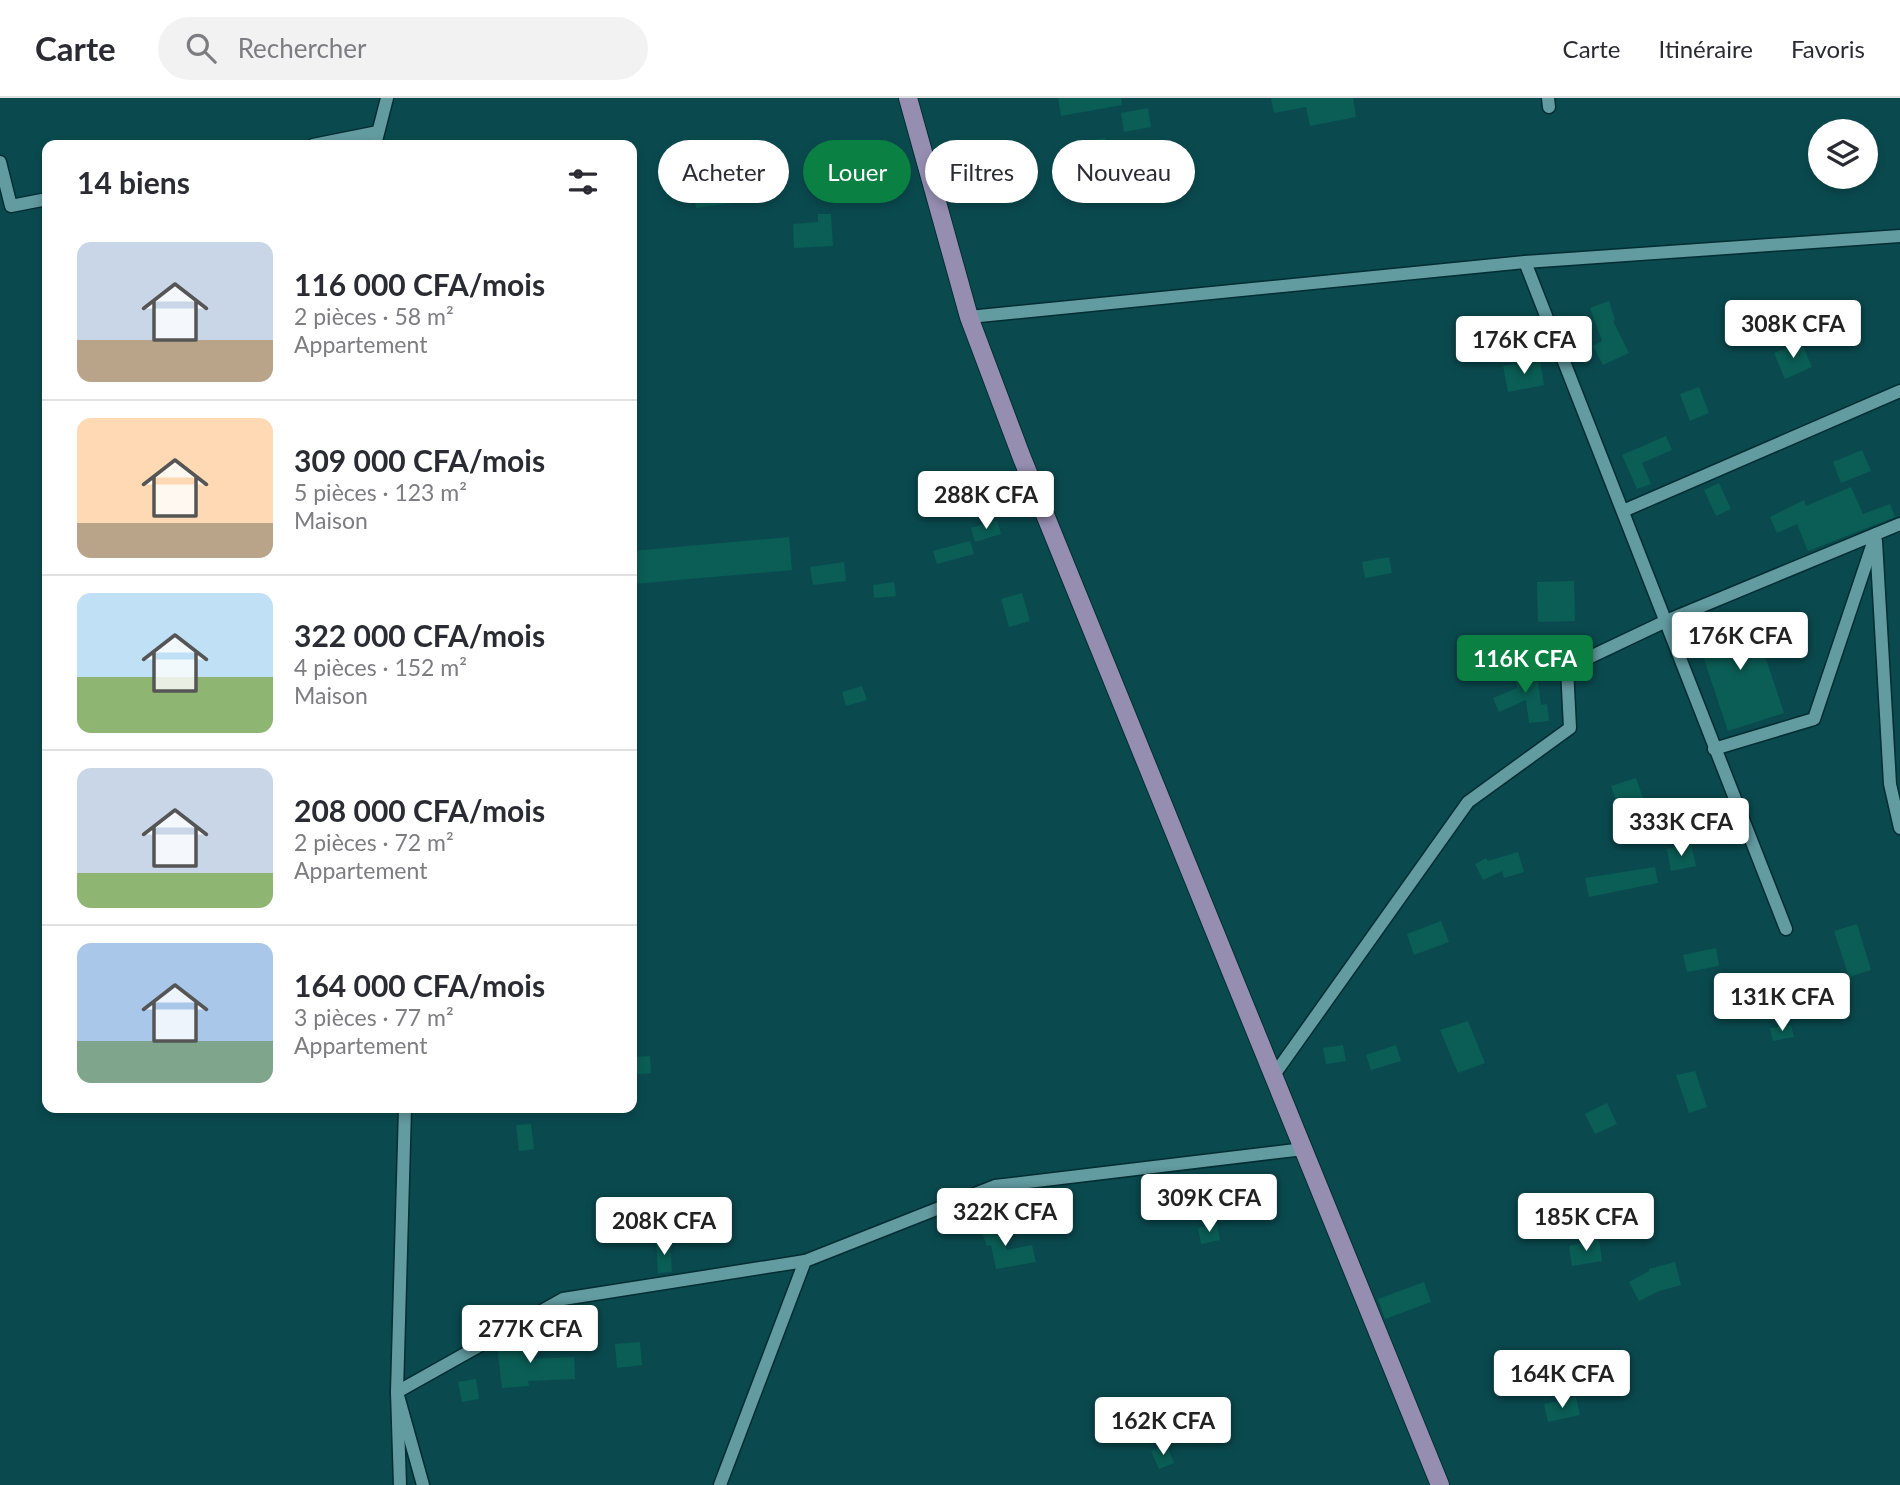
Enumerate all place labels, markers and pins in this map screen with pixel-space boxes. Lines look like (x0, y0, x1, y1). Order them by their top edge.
pin: 308K CFA (1721, 300, 1865, 360)
pin: 176K CFA (1452, 316, 1596, 376)
pin: 288K CFA (914, 472, 1058, 531)
pin: 176K CFA (1668, 612, 1812, 672)
pin: 116K CFA (1453, 636, 1597, 695)
pin: 333K CFA (1609, 798, 1753, 858)
pin: 131K CFA (1710, 974, 1854, 1033)
pin: 309K CFA (1137, 1174, 1281, 1234)
pin: 322K CFA (933, 1188, 1077, 1248)
pin: 185K CFA (1514, 1194, 1658, 1253)
pin: 208K CFA (592, 1198, 736, 1257)
pin: 277K CFA (458, 1306, 602, 1365)
pin: 164K CFA (1490, 1350, 1634, 1410)
pin: 162K CFA (1091, 1398, 1235, 1457)

